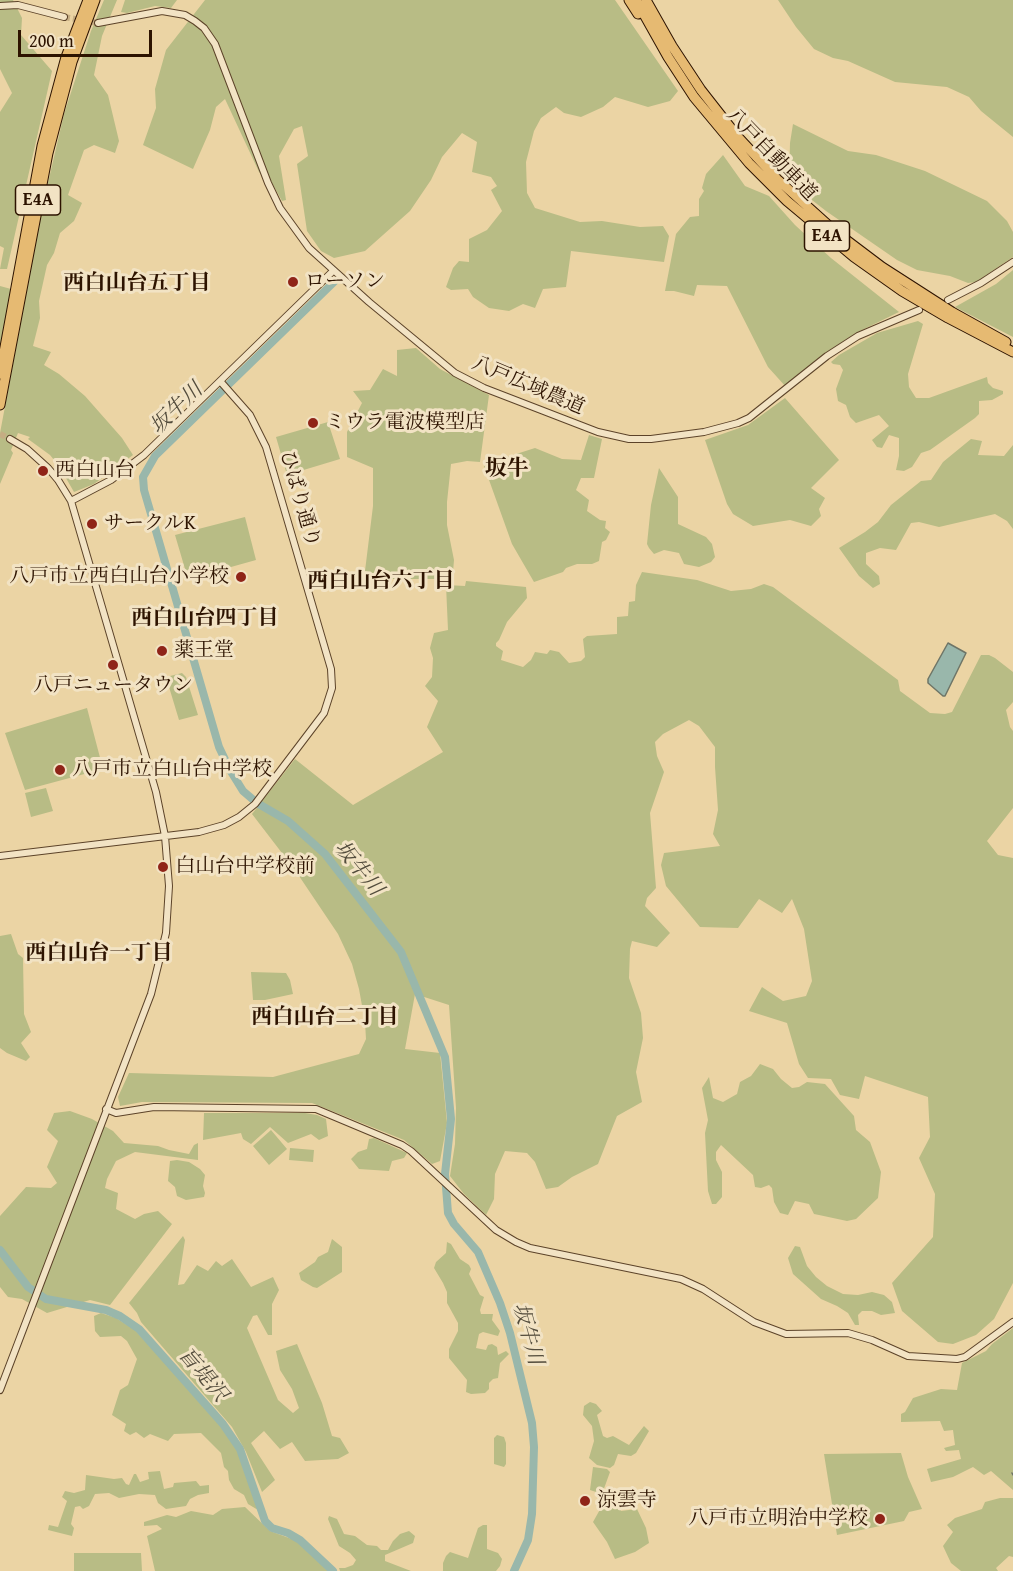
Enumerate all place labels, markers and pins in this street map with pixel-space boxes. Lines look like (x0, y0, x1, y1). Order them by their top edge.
place label: ローソン (305, 270, 385, 294)
marker: ローソン (286, 275, 300, 289)
place label: ミウラ電波模型店 (325, 411, 485, 435)
marker: ミウラ電波模型店 (306, 416, 320, 430)
place label: 西白山台 (55, 459, 135, 483)
marker: 西白山台 (36, 464, 50, 478)
place label: サークルK (104, 512, 196, 536)
marker: サークルK (85, 517, 99, 531)
place label: 八戸市立西白山台小学校 (9, 565, 229, 589)
marker: 八戸市立西白山台小学校 (234, 570, 248, 584)
place label: 薬王堂 (174, 639, 234, 663)
marker: 薬王堂 (155, 644, 169, 658)
marker: 八戸ニュータウン (106, 658, 120, 672)
place label: 八戸ニュータウン (33, 674, 193, 698)
place label: 八戸市立白山台中学校 (72, 758, 272, 782)
marker: 八戸市立白山台中学校 (53, 763, 67, 777)
place label: 白山台中学校前 (175, 855, 315, 879)
marker: 白山台中学校前 (156, 860, 170, 874)
place label: 涼雲寺 (597, 1489, 657, 1513)
marker: 涼雲寺 (578, 1494, 592, 1508)
place label: 八戸市立明治中学校 (688, 1507, 868, 1531)
marker: 八戸市立明治中学校 (873, 1512, 887, 1526)

